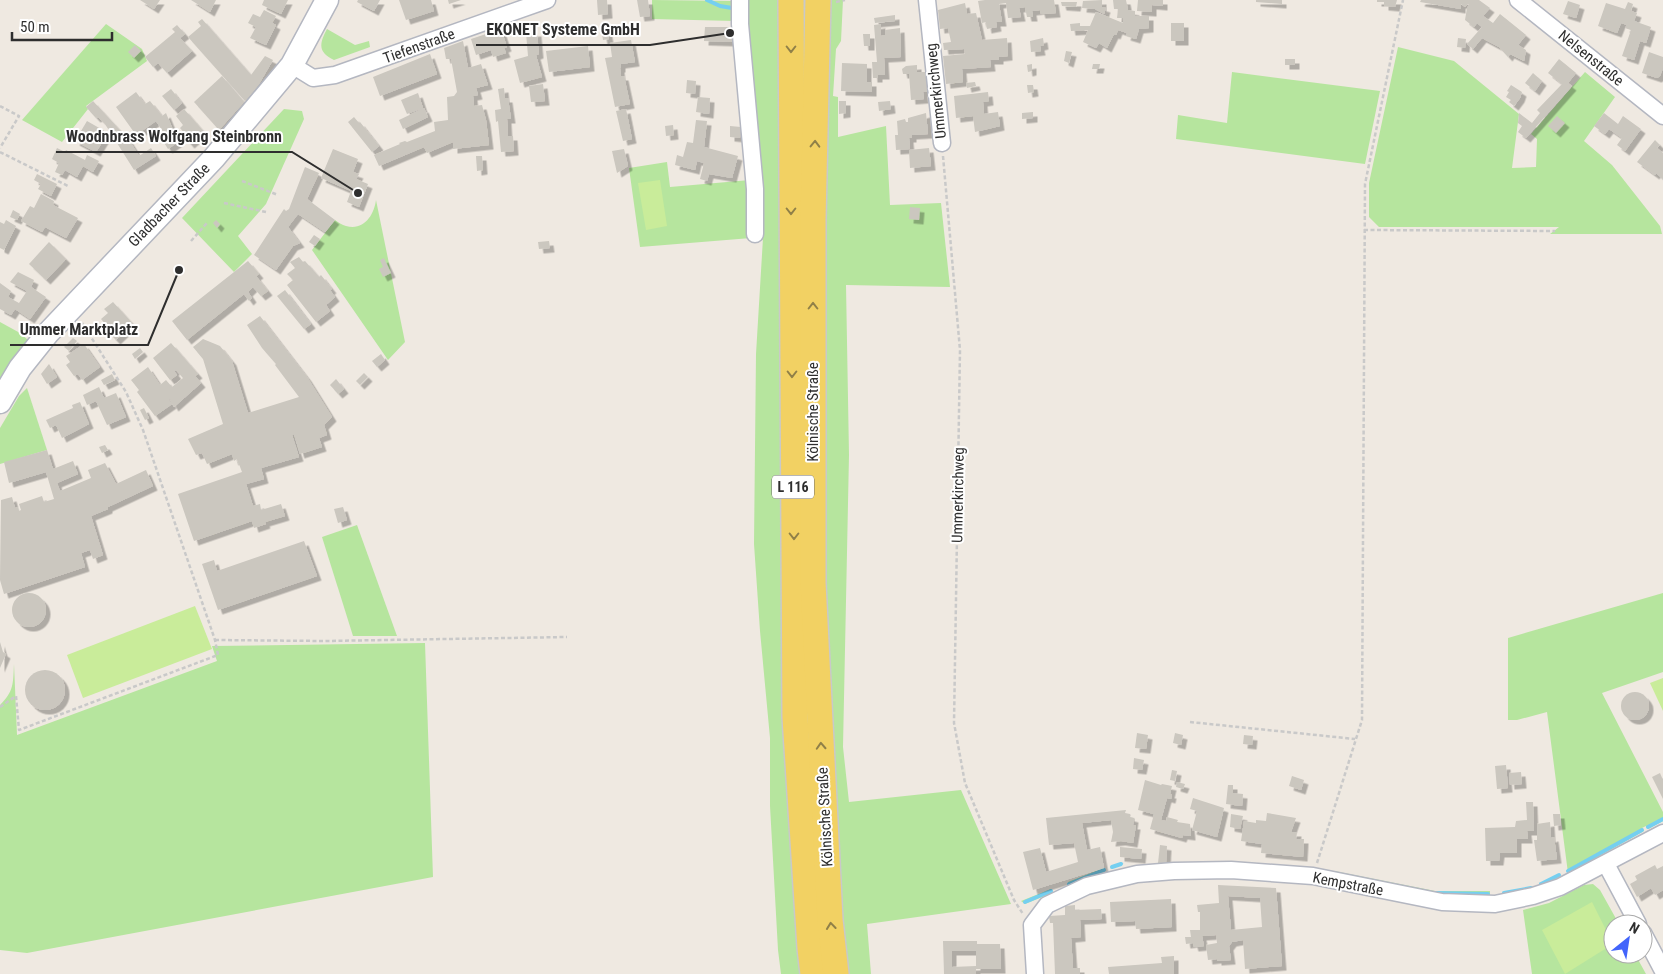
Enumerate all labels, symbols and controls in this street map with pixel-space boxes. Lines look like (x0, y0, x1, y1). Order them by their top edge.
scale bar (12, 10, 112, 42)
callout: EKONET Systeme GmbH (476, 14, 650, 45)
text: 50 m (20, 18, 50, 36)
text: EKONET Systeme GmbH (486, 20, 640, 39)
street label: Tiefenstraße (381, 25, 457, 67)
street label: Nelsenstraße (1555, 26, 1627, 90)
street label: Ummerkirchweg (922, 43, 950, 139)
one-way arrow (786, 45, 796, 53)
callout: Woodnbrass Wolfgang Steinbronn (56, 121, 292, 152)
text: Woodnbrass Wolfgang Steinbronn (66, 127, 282, 146)
one-way arrow (810, 140, 820, 148)
street label: Gladbacher Straße (125, 159, 213, 251)
one-way arrow (786, 208, 796, 215)
one-way arrow (808, 302, 818, 310)
callout: Ummer Marktplatz (10, 314, 148, 345)
text: Ummer Marktplatz (20, 320, 138, 339)
street label: Kölnische Straße (804, 362, 822, 462)
one-way arrow (787, 370, 797, 378)
street label: Ummerkirchweg (948, 447, 968, 543)
road number: L 116 (772, 476, 814, 498)
one-way arrow (788, 532, 799, 540)
one-way arrow (816, 742, 827, 750)
street label: Kölnische Straße (813, 767, 837, 867)
street label: Kempstraße (1311, 868, 1385, 900)
north arrow (1603, 914, 1653, 964)
text: N (1627, 919, 1642, 937)
one-way arrow (826, 921, 837, 929)

